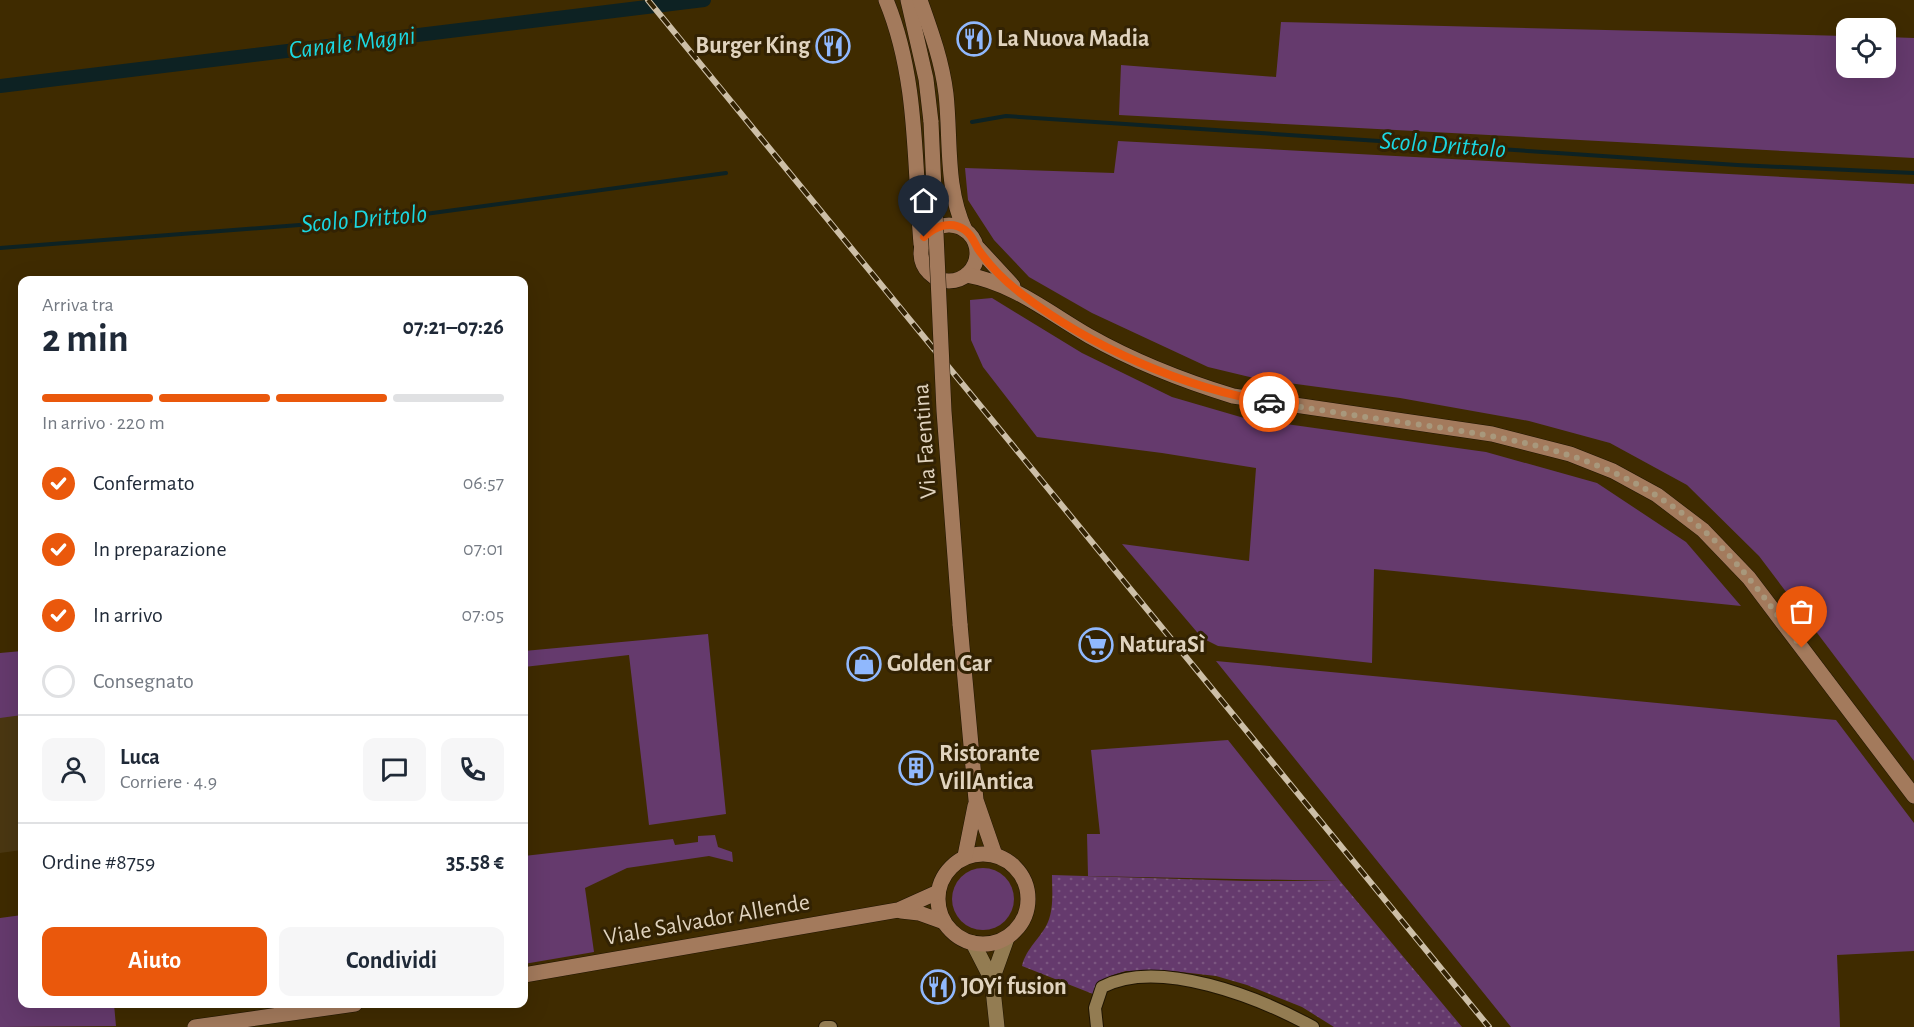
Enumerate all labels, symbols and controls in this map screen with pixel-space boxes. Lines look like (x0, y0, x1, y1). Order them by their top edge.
map controls (1836, 18, 1896, 78)
button: locate (1836, 18, 1896, 78)
restaurant icon: La Nuova Madia (956, 21, 992, 57)
water label: Canale Magni (287, 22, 417, 64)
place label: La Nuova Madia (997, 27, 1150, 51)
restaurant icon: Burger King (815, 28, 851, 64)
place label: Burger King (695, 34, 811, 58)
water label: Scolo Drittolo (1379, 128, 1507, 162)
pin (898, 175, 949, 237)
icon: home (907, 184, 940, 217)
water label: Scolo Drittolo (300, 201, 428, 237)
text: Arriva tra (42, 295, 114, 315)
text: 07:21–07:26 (403, 316, 504, 338)
text: 2 min (42, 320, 129, 359)
courier (1239, 372, 1299, 432)
street label: Via Faentina (909, 383, 941, 499)
icon: car (1253, 386, 1286, 419)
text: In arrivo · 220 m (42, 413, 165, 433)
icon: check (42, 467, 75, 500)
text: Confermato (93, 472, 195, 494)
text: 06:57 (463, 473, 504, 493)
icon: check (42, 533, 75, 566)
text: In preparazione (93, 538, 227, 560)
text: 07:01 (463, 539, 504, 559)
pin (1776, 586, 1827, 648)
icon: bag (1785, 595, 1818, 628)
icon: check (42, 599, 75, 632)
text: In arrivo (93, 604, 163, 626)
text: 07:05 (462, 605, 504, 625)
supermarket icon: NaturaSì (1078, 627, 1114, 663)
place label: NaturaSì (1119, 633, 1205, 657)
shop icon: Golden Car (846, 646, 882, 682)
place label: Golden Car (887, 652, 992, 676)
text: Consegnato (93, 670, 194, 692)
button: person (42, 738, 105, 801)
button: chat (363, 738, 426, 801)
button: phone (441, 738, 504, 801)
place label: Ristorante VillAntica (939, 742, 1040, 794)
text: Luca (120, 746, 160, 768)
building icon: Ristorante VillAntica (898, 750, 934, 786)
text: Corriere · 4.9 (120, 772, 217, 792)
text: Ordine #8759 (42, 851, 155, 873)
text: 35.58 € (446, 851, 504, 873)
street label: Viale Salvador Allende (602, 890, 812, 950)
button: Aiuto (42, 927, 267, 996)
button: Condividi (279, 927, 504, 996)
restaurant icon: JOYi fusion (920, 969, 956, 1005)
place label: JOYi fusion (961, 975, 1067, 999)

